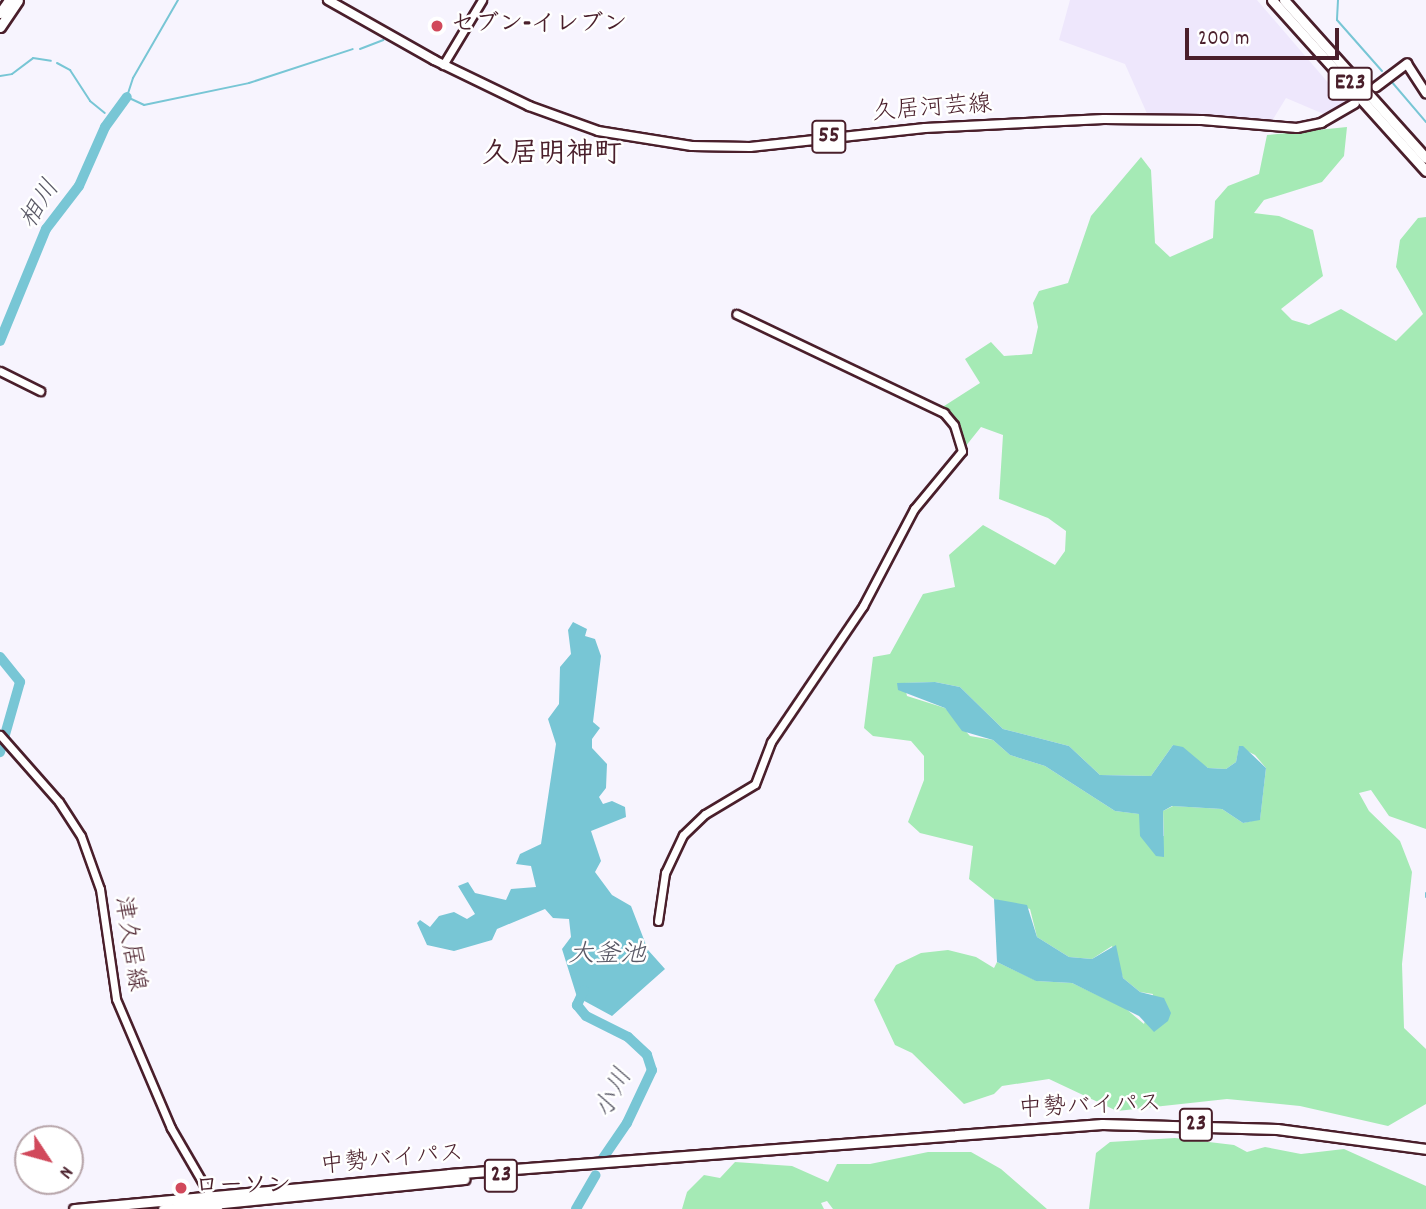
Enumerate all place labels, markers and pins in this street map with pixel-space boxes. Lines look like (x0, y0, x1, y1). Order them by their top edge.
place label: セブン-イレブン (451, 12, 627, 40)
marker: セブン-イレブン (429, 18, 445, 34)
place label: ローソン (195, 1174, 291, 1202)
marker: ローソン (173, 1180, 189, 1196)

